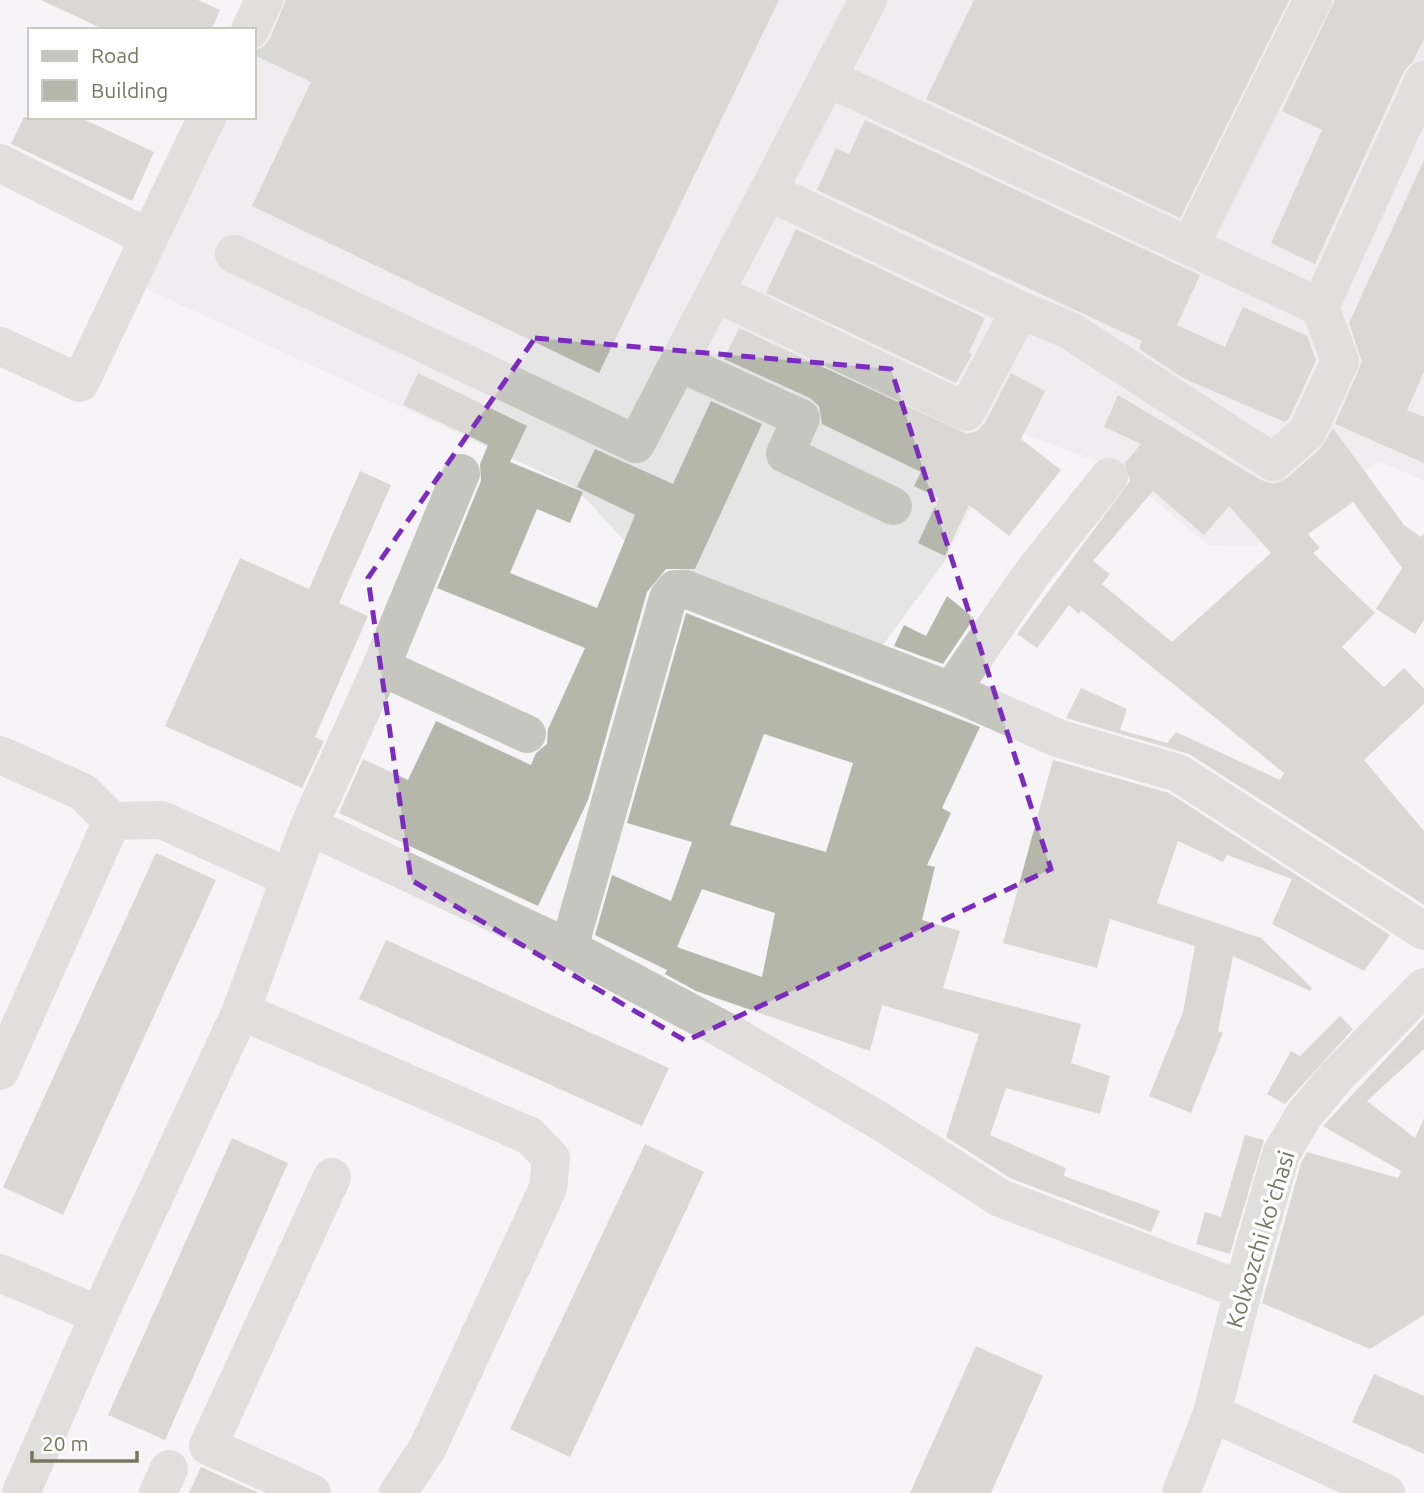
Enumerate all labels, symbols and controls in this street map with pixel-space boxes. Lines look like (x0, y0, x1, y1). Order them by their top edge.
legend (28, 28, 256, 119)
text: Road (91, 43, 139, 67)
text: Building (91, 78, 168, 102)
street label: Kolxozchi koʻchasi (1221, 1147, 1299, 1331)
scale bar (32, 1420, 136, 1464)
text: 20 m (42, 1431, 89, 1455)

